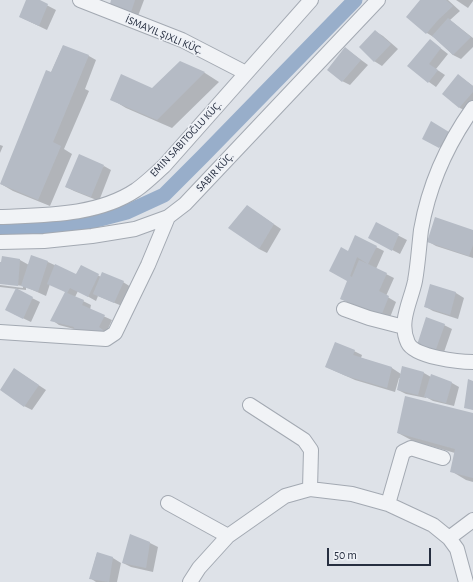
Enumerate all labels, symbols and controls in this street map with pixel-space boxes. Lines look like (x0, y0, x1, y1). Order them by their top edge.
street label: İSMAYIL ŞIXLI KÜÇ. (123, 13, 205, 57)
street label: EMIN SABITOĞLU KÜÇ. (147, 98, 225, 180)
street label: SABIR KÜÇ. (193, 149, 237, 195)
scale bar (329, 540, 433, 566)
text: 50 m (334, 549, 357, 561)

